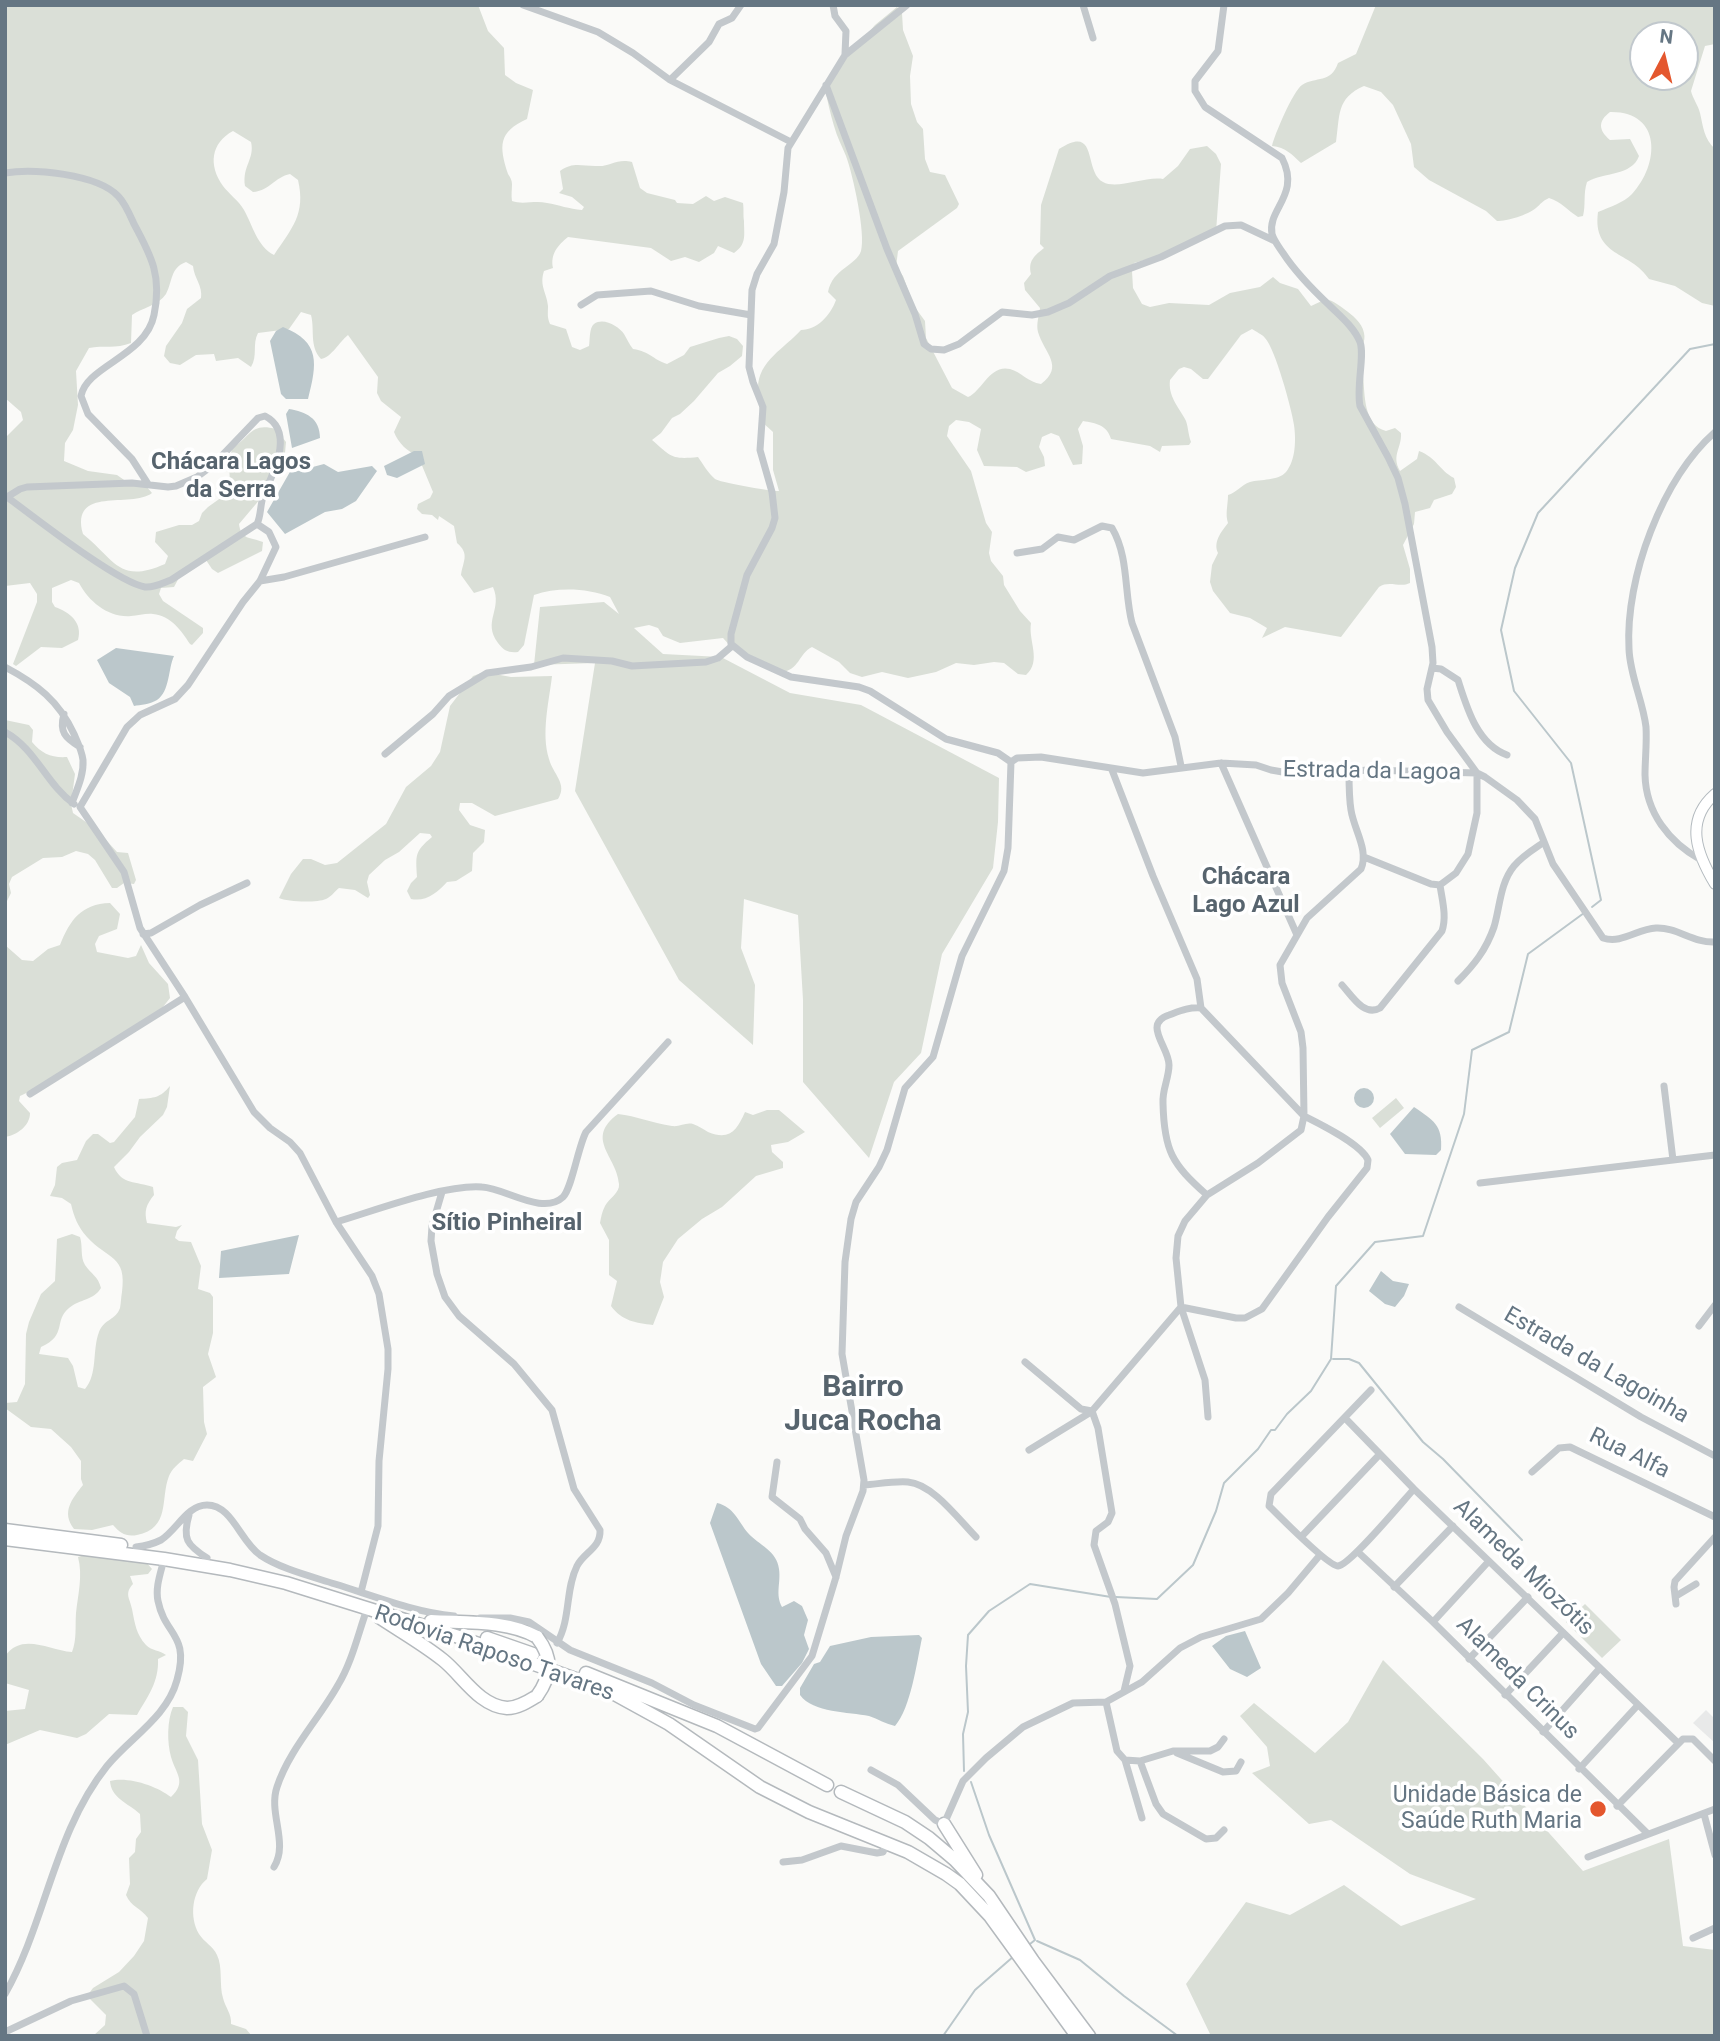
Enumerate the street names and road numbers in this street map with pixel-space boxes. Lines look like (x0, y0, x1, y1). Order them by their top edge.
street label: Estrada da Lagoa (1283, 757, 1461, 787)
street label: Estrada da Lagoinha (1499, 1302, 1693, 1430)
street label: Rua Alfa (1584, 1423, 1674, 1485)
street label: Alameda Miozótis (1447, 1494, 1599, 1642)
street label: Rodovia Raposo Tavares (371, 1600, 617, 1708)
street label: Alameda Crinus (1450, 1612, 1584, 1746)

